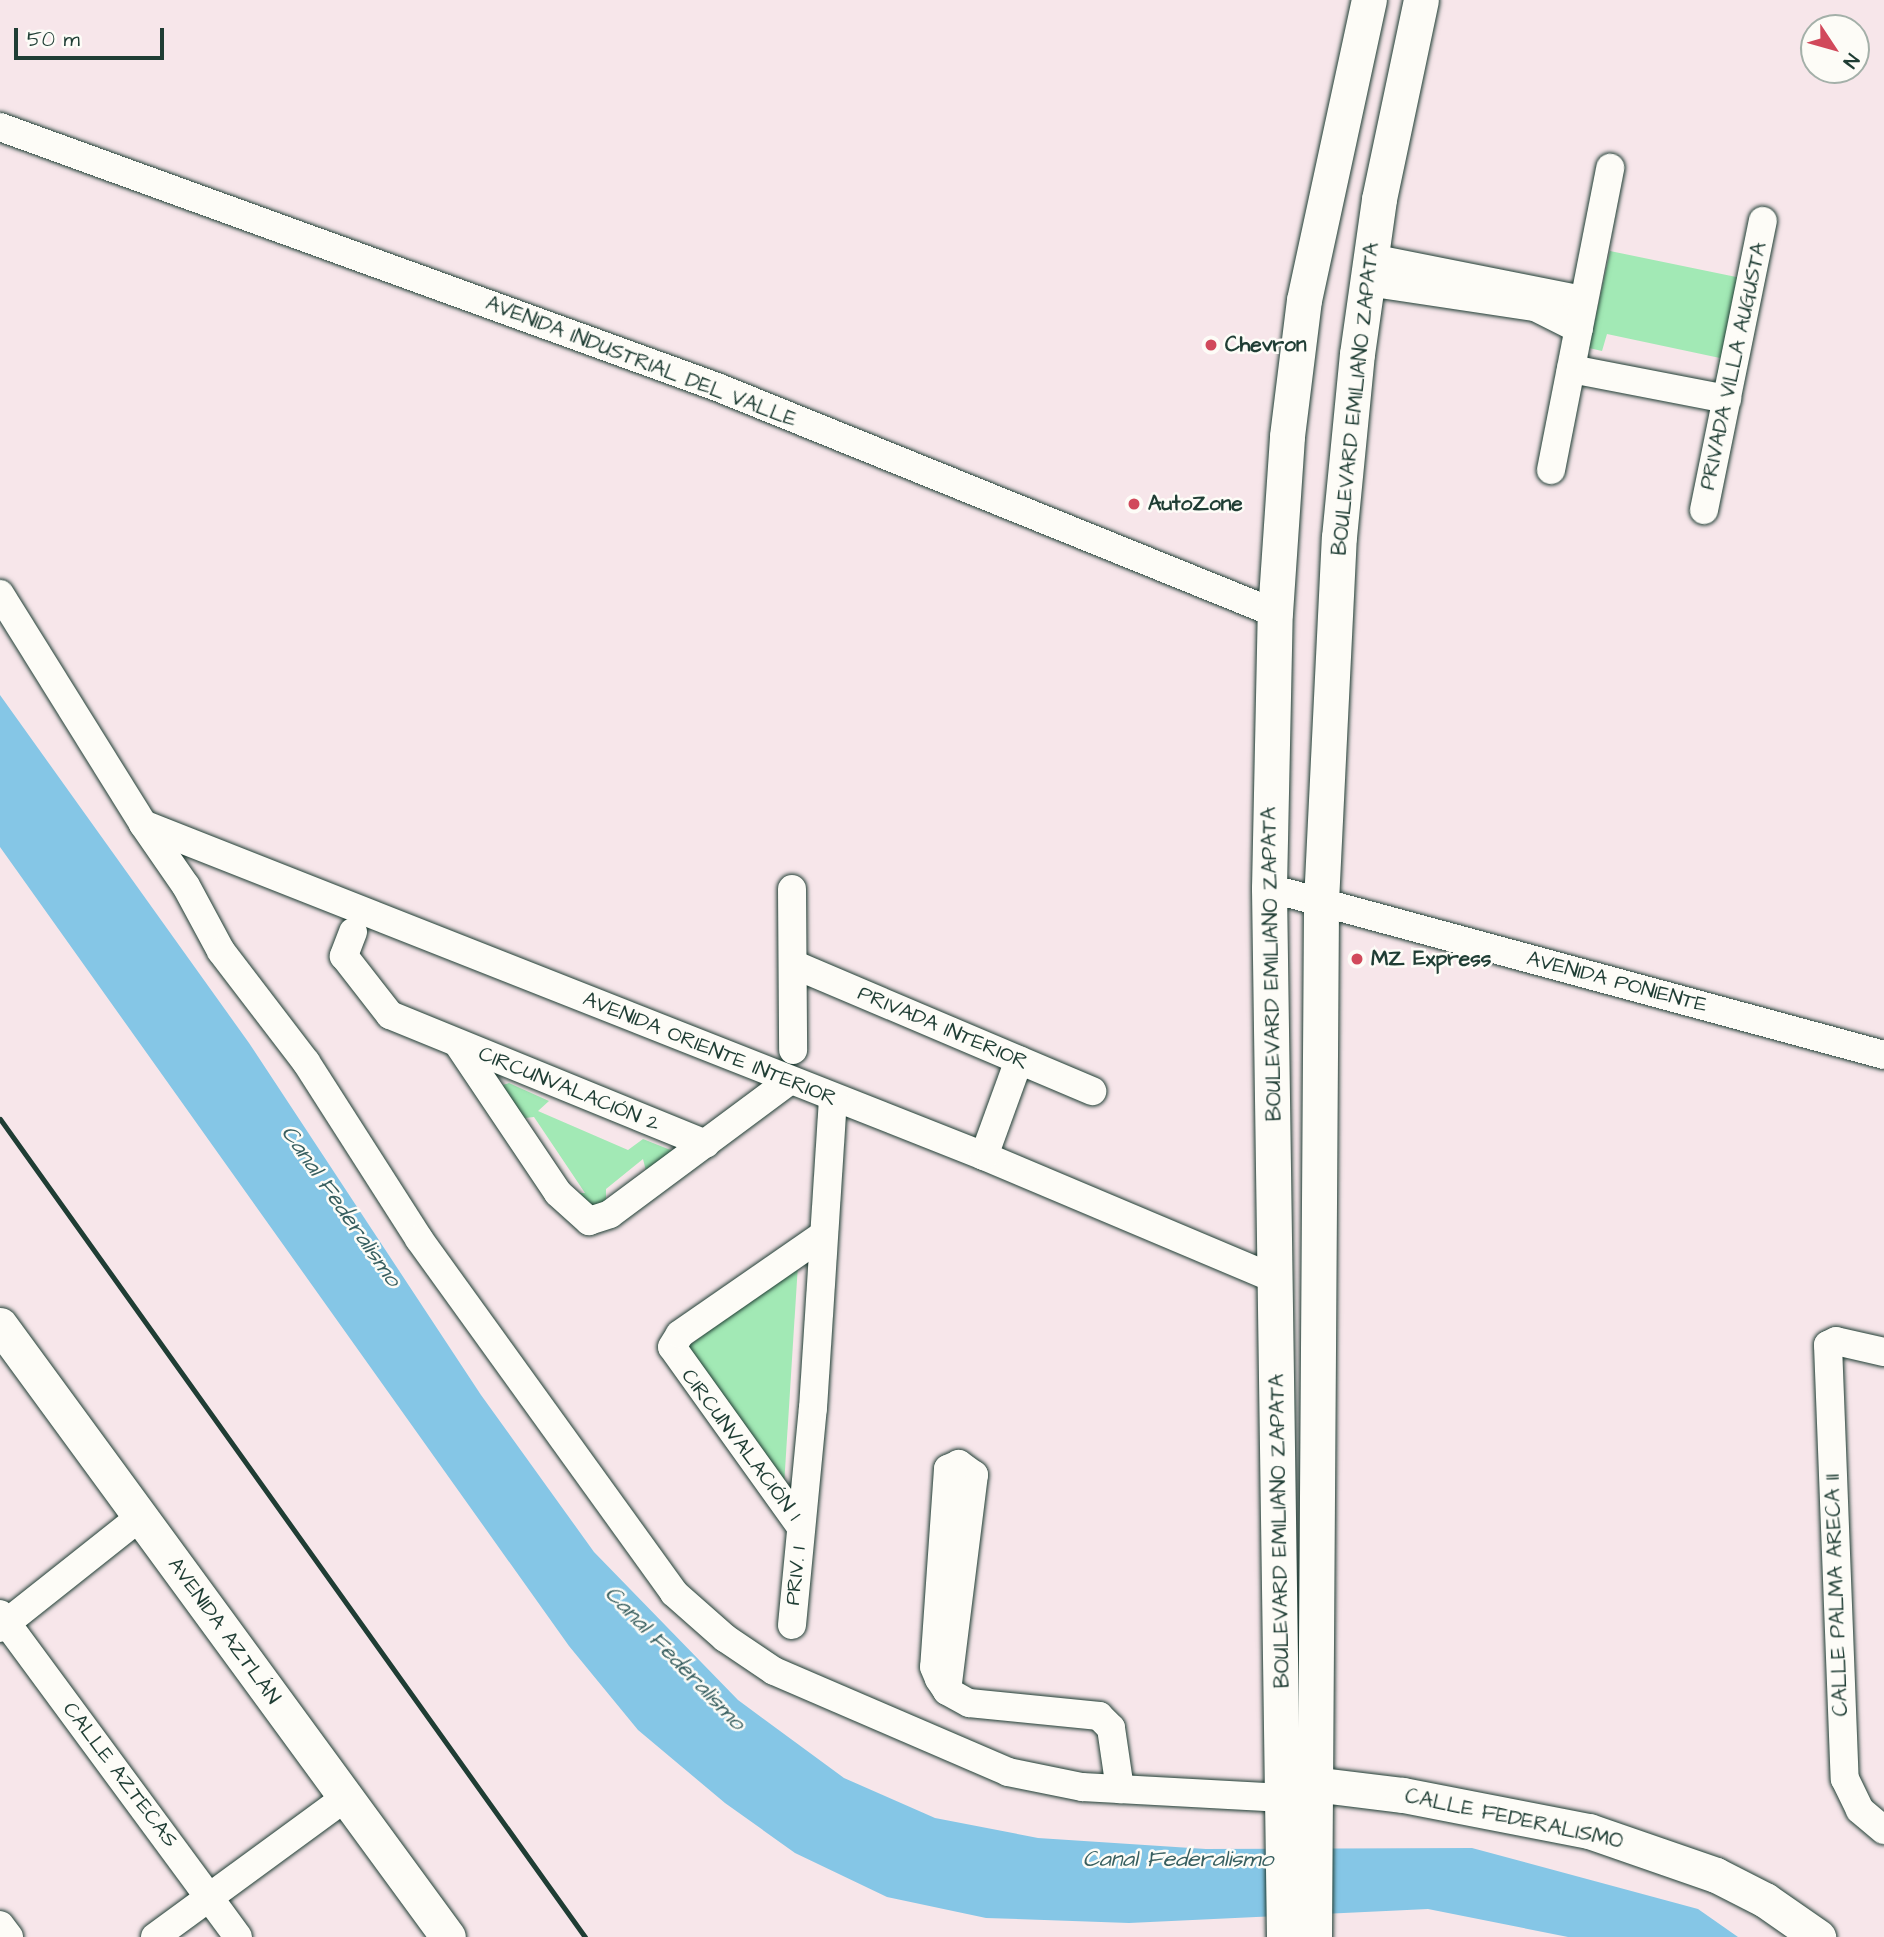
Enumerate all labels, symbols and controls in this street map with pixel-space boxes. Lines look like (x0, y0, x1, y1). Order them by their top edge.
scale bar (18, 14, 168, 58)
north arrow (1800, 14, 1870, 84)
text: 50 m (27, 25, 80, 54)
text: N (1836, 48, 1865, 73)
street label: PRIVADA VILLA AUGUSTA (1695, 240, 1773, 492)
street label: BOULEVARD EMILIANO ZAPATA (1327, 241, 1385, 557)
street label: AVENIDA INDUSTRIAL DEL VALLE (482, 291, 800, 433)
place label: Chevron (1225, 332, 1306, 358)
marker: Chevron (1203, 337, 1219, 353)
place label: AutoZone (1148, 491, 1243, 517)
marker: AutoZone (1126, 496, 1142, 512)
street label: BOULEVARD EMILIANO ZAPATA (1257, 807, 1287, 1121)
place label: MZ Express (1371, 946, 1491, 972)
street label: AVENIDA PONIENTE (1524, 946, 1710, 1018)
marker: MZ Express (1349, 951, 1365, 967)
street label: PRIVADA INTERIOR (854, 981, 1032, 1075)
street label: AVENIDA ORIENTE INTERIOR (579, 986, 841, 1112)
street label: CIRCUNVALACIÓN 2 (475, 1041, 663, 1137)
water label: Canal Federalismo (275, 1120, 407, 1292)
street label: CIRCUNVALACIÓN 1 (676, 1364, 806, 1526)
street label: BOULEVARD EMILIANO ZAPATA (1265, 1374, 1295, 1688)
street label: CALLE PALMA ARECA II (1820, 1473, 1854, 1717)
street label: PRIV. 1 (780, 1545, 812, 1607)
street label: AVENIDA AZTLÁN (162, 1553, 286, 1709)
water label: Canal Federalismo (599, 1580, 751, 1736)
street label: CALLE AZTECAS (57, 1697, 183, 1853)
street label: CALLE FEDERALISMO (1403, 1784, 1625, 1854)
water label: Canal Federalismo (1083, 1845, 1273, 1873)

